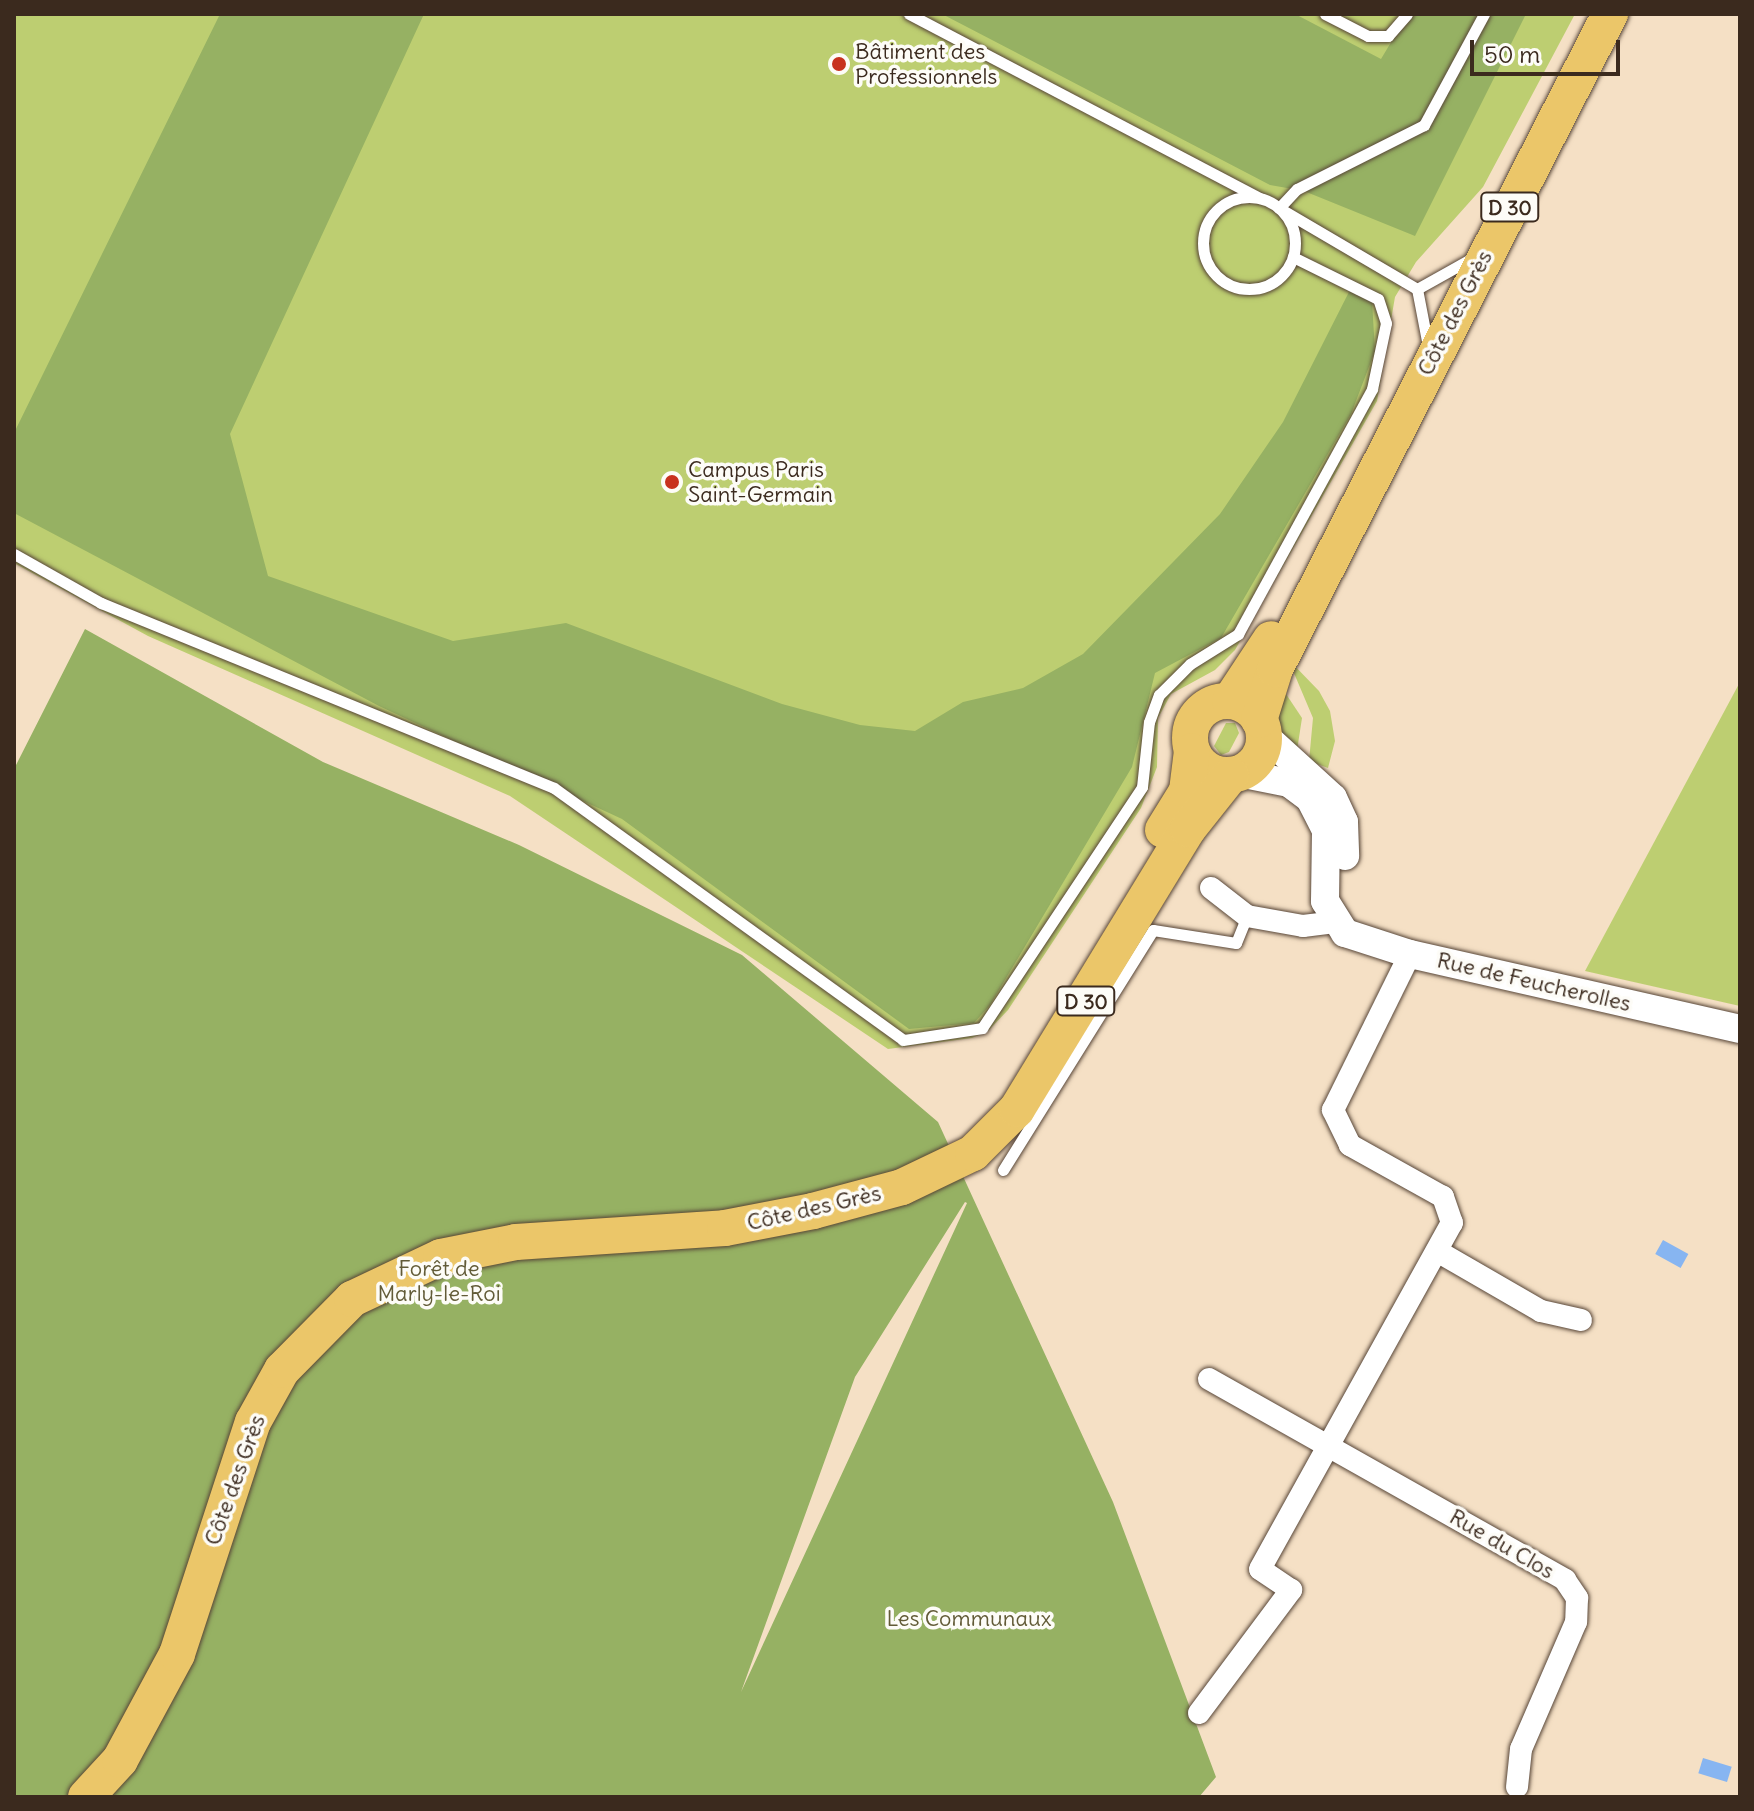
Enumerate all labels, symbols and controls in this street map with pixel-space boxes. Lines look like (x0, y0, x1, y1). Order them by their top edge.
scale bar (1474, 24, 1624, 74)
place label: Bâtiment des Professionnels (855, 38, 997, 90)
text: 50 m (1484, 39, 1540, 69)
marker: Bâtiment des Professionnels (830, 55, 848, 73)
road number: D 30 (1480, 191, 1540, 223)
street label: Côte des Grès (1412, 246, 1498, 380)
place label: Campus Paris Saint-Germain (688, 456, 833, 508)
marker: Campus Paris Saint-Germain (663, 473, 681, 491)
street label: Rue de Feucherolles (1435, 947, 1633, 1017)
road number: D 30 (1056, 985, 1116, 1017)
street label: Côte des Grès (744, 1180, 884, 1236)
park label: Forêt de Marly-le-Roi (377, 1255, 501, 1306)
street label: Côte des Grès (199, 1411, 271, 1549)
street label: Rue du Clos (1445, 1503, 1559, 1585)
park label: Les Communaux (886, 1606, 1052, 1632)

